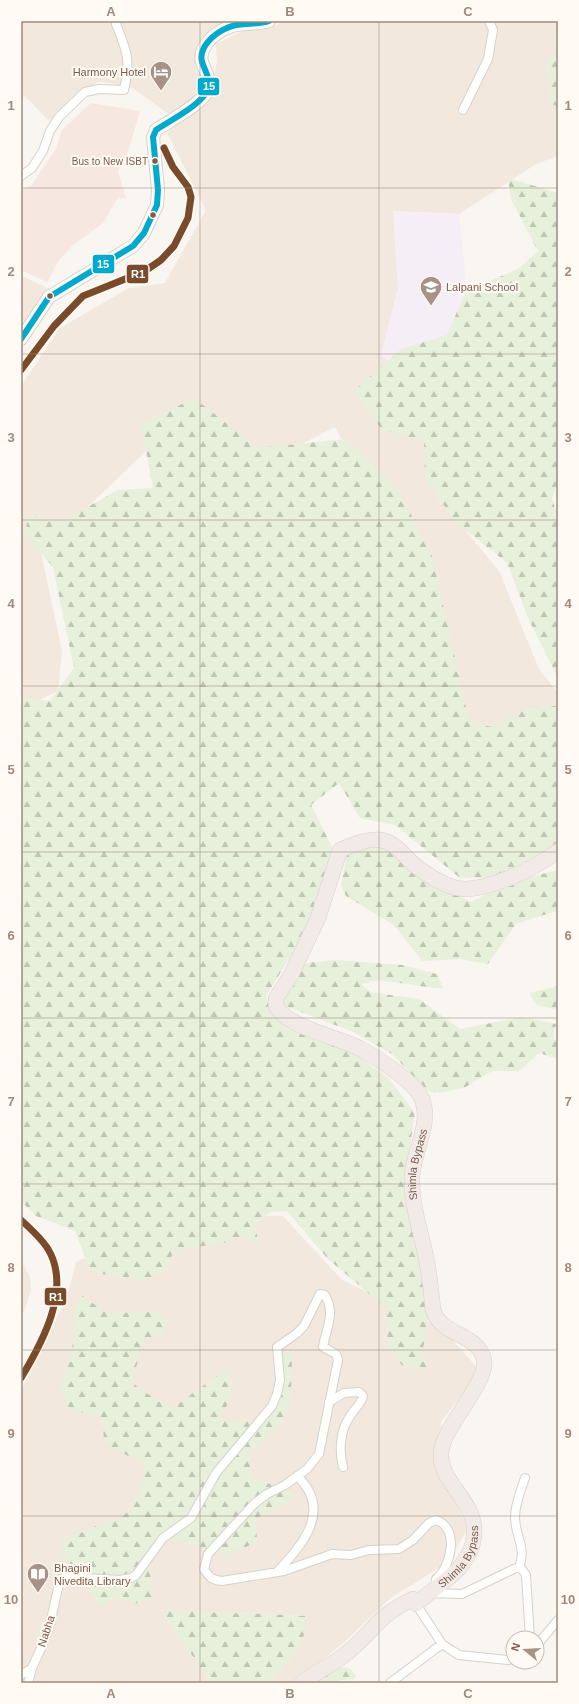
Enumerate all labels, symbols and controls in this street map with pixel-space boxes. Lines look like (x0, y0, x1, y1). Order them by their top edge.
text: A (106, 4, 116, 19)
text: B (285, 4, 295, 19)
text: C (463, 4, 473, 19)
hotel icon: Harmony Hotel (148, 59, 174, 92)
place label: Harmony Hotel (73, 66, 146, 78)
line badge: 15 (197, 77, 220, 96)
text: 15 (203, 80, 215, 92)
text: 1 (7, 98, 15, 113)
text: 1 (564, 98, 572, 113)
place label: Bus to New ISBT (72, 156, 148, 167)
marker: Bus to New ISBT (150, 156, 160, 166)
unlabelled marker (148, 210, 158, 220)
line badge: 15 (92, 254, 115, 274)
text: 15 (97, 258, 109, 270)
text: 2 (7, 264, 15, 279)
line badge: R1 (126, 264, 149, 284)
text: 2 (564, 264, 572, 279)
text: R1 (131, 268, 145, 280)
school or university icon: Lalpani School (418, 274, 444, 307)
place label: Lalpani School (446, 281, 518, 293)
unlabelled marker (45, 291, 55, 301)
text: 3 (7, 430, 15, 445)
text: 3 (564, 430, 572, 445)
text: 4 (7, 596, 15, 611)
text: 4 (564, 596, 572, 611)
text: 5 (7, 762, 15, 777)
text: 5 (564, 762, 572, 777)
text: 6 (7, 928, 15, 943)
text: 6 (564, 928, 572, 943)
text: 7 (7, 1094, 15, 1109)
text: 7 (564, 1094, 572, 1109)
street label: Shimla Bypass (406, 1127, 429, 1201)
text: 8 (7, 1260, 15, 1275)
text: 8 (564, 1260, 572, 1275)
line badge: R1 (44, 1287, 67, 1306)
text: R1 (49, 1291, 63, 1303)
text: 9 (7, 1426, 15, 1441)
text: 9 (564, 1426, 572, 1441)
street label: Shimla Bypass (436, 1525, 480, 1590)
library icon: Bhagini Nivedita Library (25, 1561, 51, 1594)
place label: Bhagini Nivedita Library (54, 1562, 131, 1587)
text: 10 (4, 1592, 18, 1607)
text: 10 (561, 1592, 575, 1607)
street label: Nabha (35, 1613, 57, 1648)
north arrow (505, 1630, 545, 1670)
text: N (509, 1641, 522, 1653)
text: A (106, 1686, 116, 1701)
text: B (285, 1686, 295, 1701)
text: C (463, 1686, 473, 1701)

